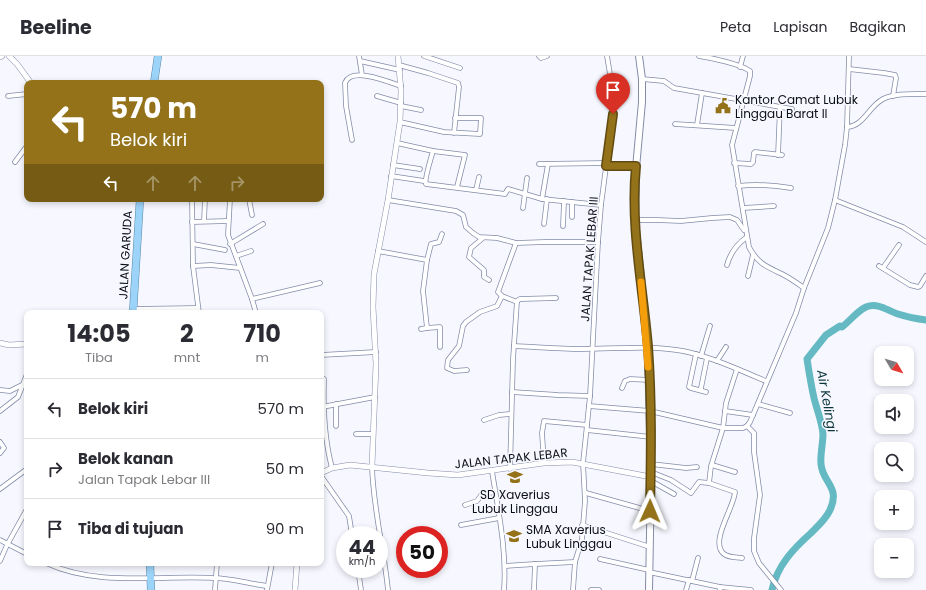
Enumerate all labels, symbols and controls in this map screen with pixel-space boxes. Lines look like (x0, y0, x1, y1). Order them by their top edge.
text: Beeline (20, 14, 92, 41)
text: Peta (720, 17, 751, 37)
text: Lapisan (773, 17, 827, 37)
text: Bagikan (849, 17, 906, 37)
pin (596, 73, 630, 114)
icon: arrive (602, 79, 624, 101)
text: 570 m (110, 89, 197, 128)
place label: Kantor Camat Lubuk Linggau Barat II (735, 91, 859, 122)
icon: left (44, 96, 96, 148)
public building icon: Kantor Camat Lubuk Linggau Barat II (714, 97, 732, 115)
text: Belok kiri (110, 127, 187, 152)
icon: left (100, 172, 122, 194)
icon: ahead (142, 172, 164, 194)
icon: ahead (184, 172, 206, 194)
icon: right (226, 172, 248, 194)
street label: JALAN TAPAK LEBAR III (576, 196, 602, 322)
street label: JALAN GARUDA (114, 210, 136, 300)
text: 14:05 (67, 317, 131, 350)
text: 2 (180, 317, 194, 350)
text: 710 (243, 317, 281, 350)
north arrow (874, 346, 914, 386)
map controls (874, 346, 914, 578)
text: Tiba (85, 348, 113, 367)
text: mnt (174, 348, 200, 367)
text: m (255, 348, 269, 367)
water label: Air Kelingi (812, 367, 842, 435)
button: sound (874, 394, 914, 434)
icon: left (44, 398, 66, 420)
text: Belok kiri (78, 398, 148, 419)
text: 570 m (258, 398, 304, 419)
button: search (874, 442, 914, 482)
street label: JALAN TAPAK LEBAR (454, 444, 568, 472)
text: Belok kanan (78, 448, 173, 469)
icon: right (44, 458, 66, 480)
text: 50 m (266, 458, 304, 479)
school or university icon: SD Xaverius Lubuk Linggau (506, 468, 524, 486)
text: Jalan Tapak Lebar III (78, 470, 210, 489)
place label: SD Xaverius Lubuk Linggau (472, 486, 558, 517)
position arrow (629, 490, 671, 532)
button: + (874, 490, 914, 530)
icon: arrive (44, 518, 66, 540)
text: Tiba di tujuan (78, 518, 184, 539)
text: 90 m (266, 518, 304, 539)
place label: SMA Xaverius Lubuk Linggau (526, 521, 612, 552)
speed limit sign: 50 (396, 526, 448, 578)
school or university icon: SMA Xaverius Lubuk Linggau (505, 527, 523, 545)
text: 44 (348, 533, 376, 561)
button: − (874, 538, 914, 578)
text: km/h (349, 554, 375, 569)

